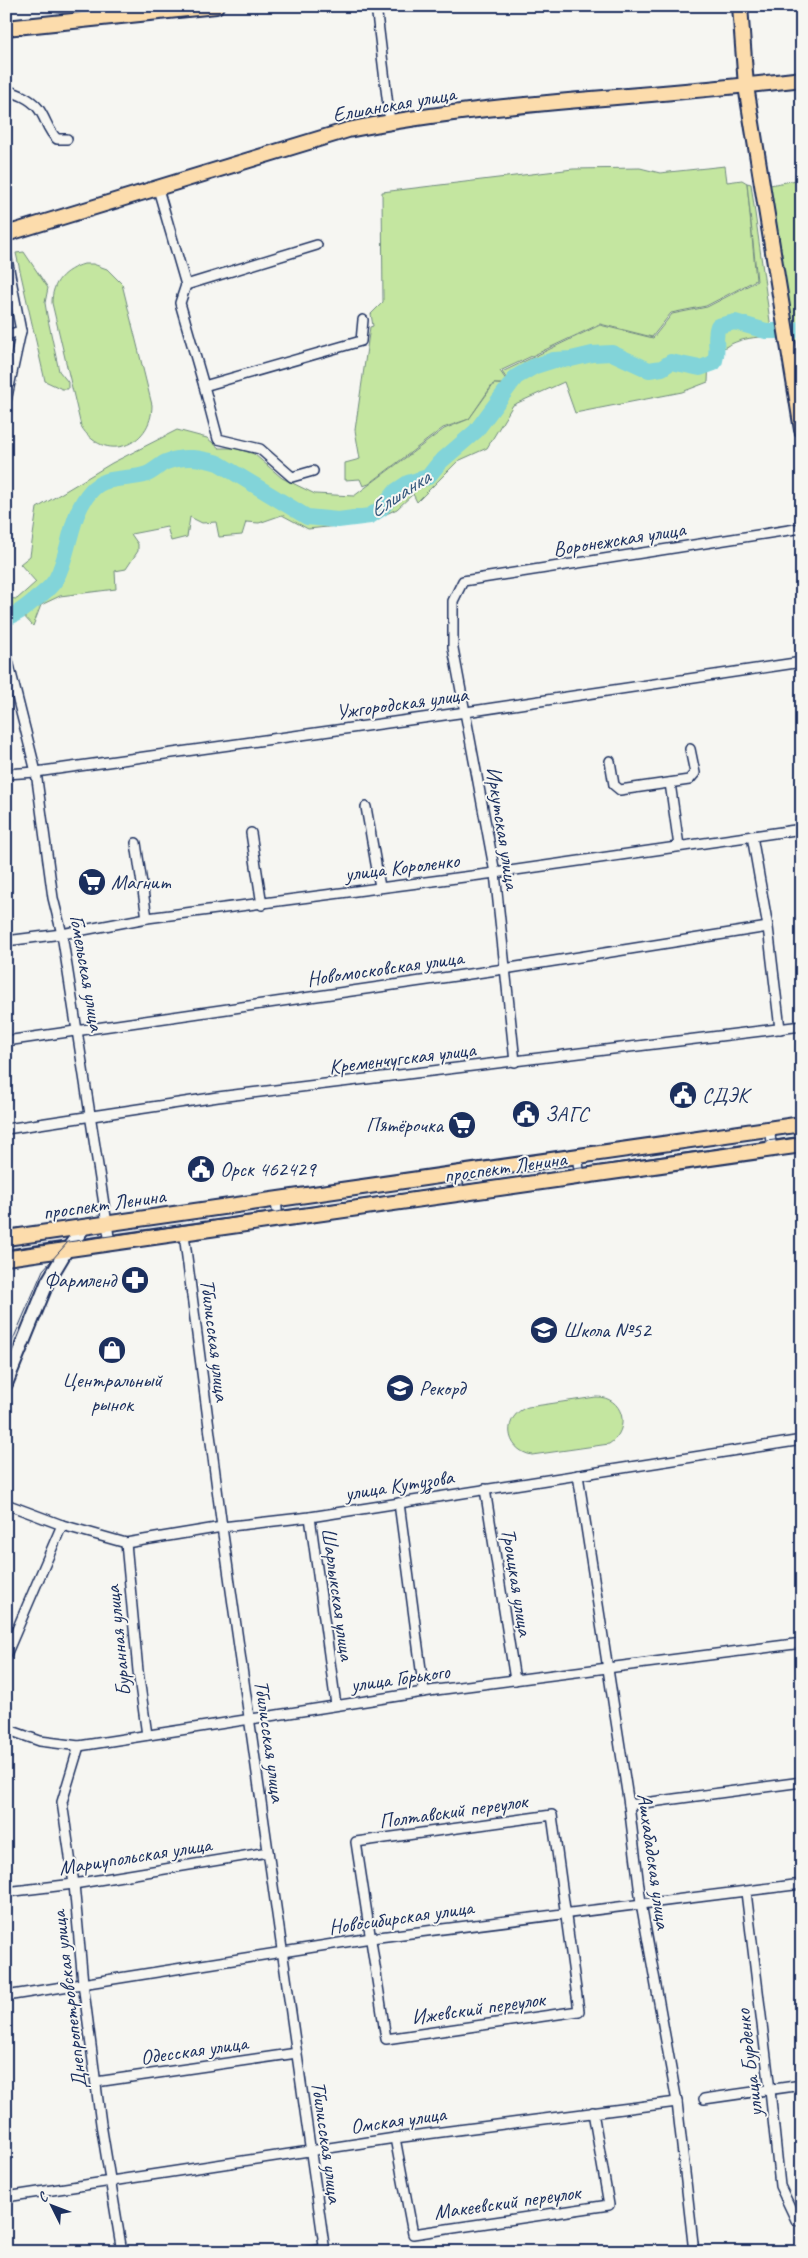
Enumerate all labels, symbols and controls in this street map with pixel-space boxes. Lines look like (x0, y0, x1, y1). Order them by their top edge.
street label: Елшанская улица (331, 80, 460, 128)
water label: Елшанка (364, 463, 437, 524)
street label: Воронежская улица (551, 515, 688, 562)
street label: Ужгородская улица (335, 681, 471, 725)
street label: Иркутская улица (480, 765, 526, 894)
street label: улица Короленко (341, 847, 462, 887)
supermarket icon: Магнит (77, 867, 107, 897)
place label: Магнит (111, 869, 172, 895)
street label: Гомельская улица (64, 913, 110, 1035)
street label: Новомосковская улица (305, 944, 467, 992)
street label: Кременчугская улица (327, 1036, 478, 1080)
public building icon: СДЭК (668, 1080, 698, 1110)
place label: СДЭК (702, 1082, 752, 1108)
public building icon: ЗАГС (511, 1099, 541, 1129)
place label: ЗАГС (545, 1101, 591, 1127)
supermarket icon: Пятёрочка (447, 1110, 477, 1140)
place label: Пятёрочка (366, 1112, 445, 1138)
street label: проспект Ленина (442, 1145, 569, 1188)
public building icon: Орск 462429 (186, 1154, 216, 1184)
place label: Орск 462429 (220, 1156, 317, 1182)
street label: проспект Ленина (41, 1182, 168, 1225)
pharmacy icon: Фармленд (120, 1265, 150, 1295)
place label: Фармленд (44, 1267, 118, 1293)
street label: Тбилисская улица (195, 1277, 236, 1404)
school or university icon: Школа №52 (529, 1315, 559, 1345)
place label: Школа №52 (563, 1317, 652, 1343)
shop icon: Центральный рынок (97, 1335, 127, 1365)
place label: Центральный рынок (62, 1367, 163, 1417)
school or university icon: Рекорд (385, 1373, 415, 1403)
place label: Рекорд (419, 1375, 467, 1401)
street label: улица Кутузова (341, 1463, 457, 1508)
street label: Шарлыкская улица (316, 1526, 360, 1664)
street label: Троицкая улица (496, 1526, 539, 1639)
street label: Буранная улица (99, 1583, 137, 1698)
street label: улица Горького (347, 1658, 453, 1698)
street label: Тбилисская улица (249, 1678, 292, 1805)
street label: Полтавский переулок (377, 1787, 531, 1834)
street label: Ашхабадская улица (632, 1791, 677, 1932)
street label: Мариупольская улица (57, 1831, 215, 1881)
street label: Новосибирская улица (327, 1894, 477, 1940)
street label: Днепропетровская улица (45, 1907, 93, 2091)
street label: Ижевский переулок (410, 1985, 549, 2030)
street label: улица Бурденко (729, 2006, 769, 2120)
street label: Одесская улица (139, 2029, 252, 2070)
street label: Тбилисская улица (306, 2079, 349, 2206)
street label: Омская улица (349, 2100, 449, 2140)
street label: Макеевский переулок (432, 2179, 584, 2225)
north arrow (28, 2180, 78, 2230)
text: С (34, 2188, 53, 2206)

